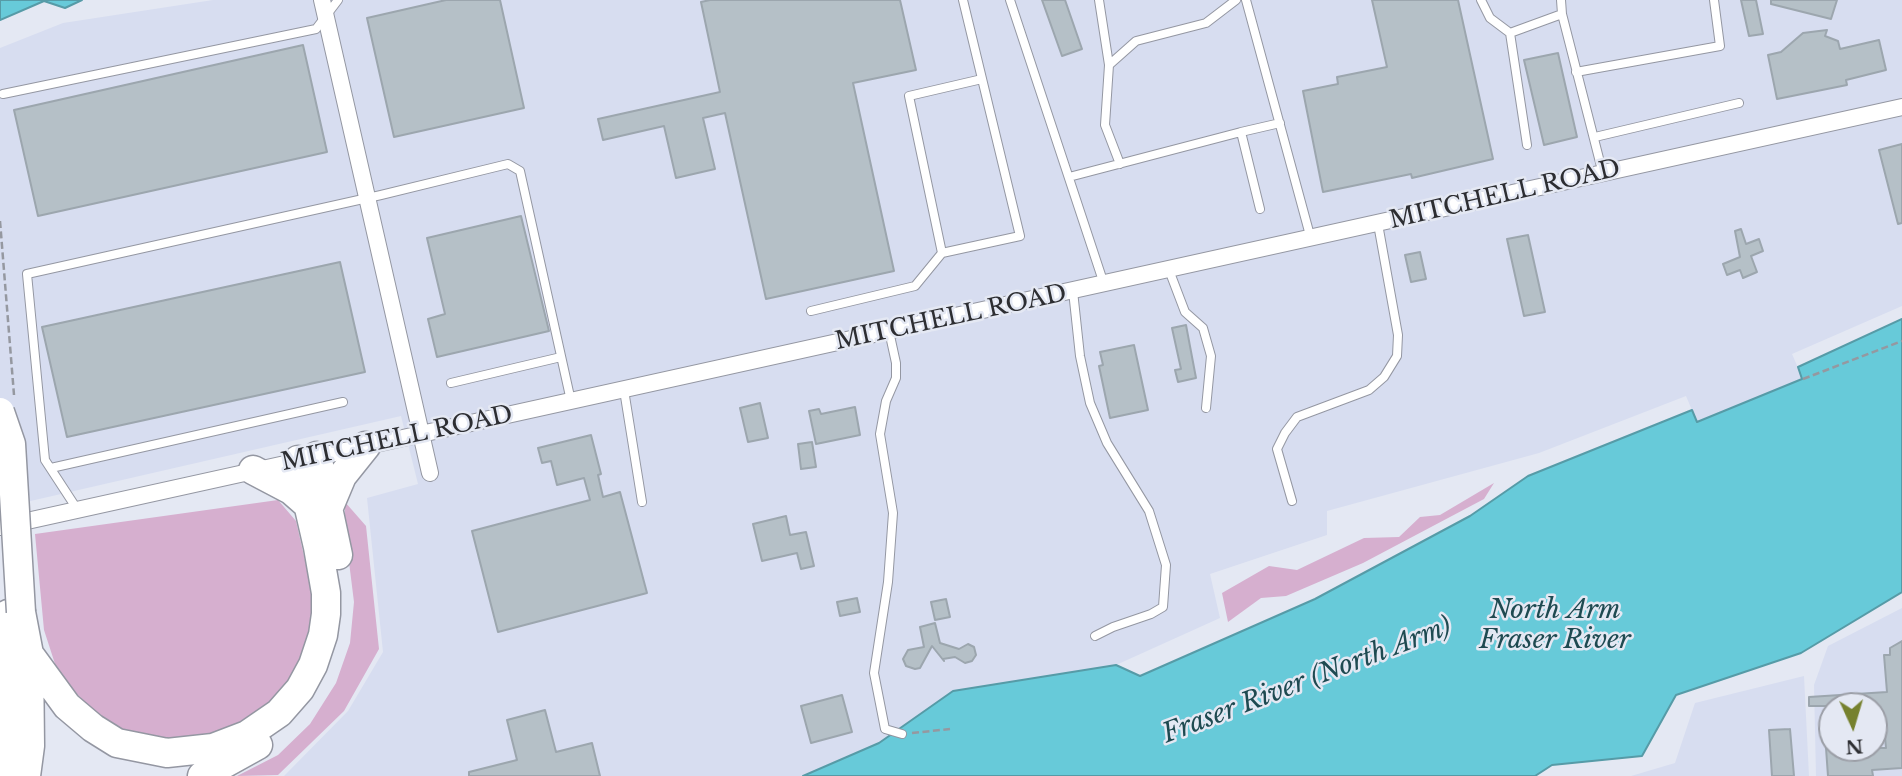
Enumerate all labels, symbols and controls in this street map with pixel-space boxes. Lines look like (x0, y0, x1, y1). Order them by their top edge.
street label: MITCHELL ROAD (1387, 154, 1623, 236)
street label: MITCHELL ROAD (833, 279, 1069, 357)
street label: MITCHELL ROAD (279, 400, 515, 478)
water label: North Arm Fraser River (1479, 595, 1631, 656)
water label: Fraser River (North Arm) (1158, 611, 1456, 751)
north arrow (1818, 692, 1888, 762)
text: N (1845, 734, 1864, 759)

